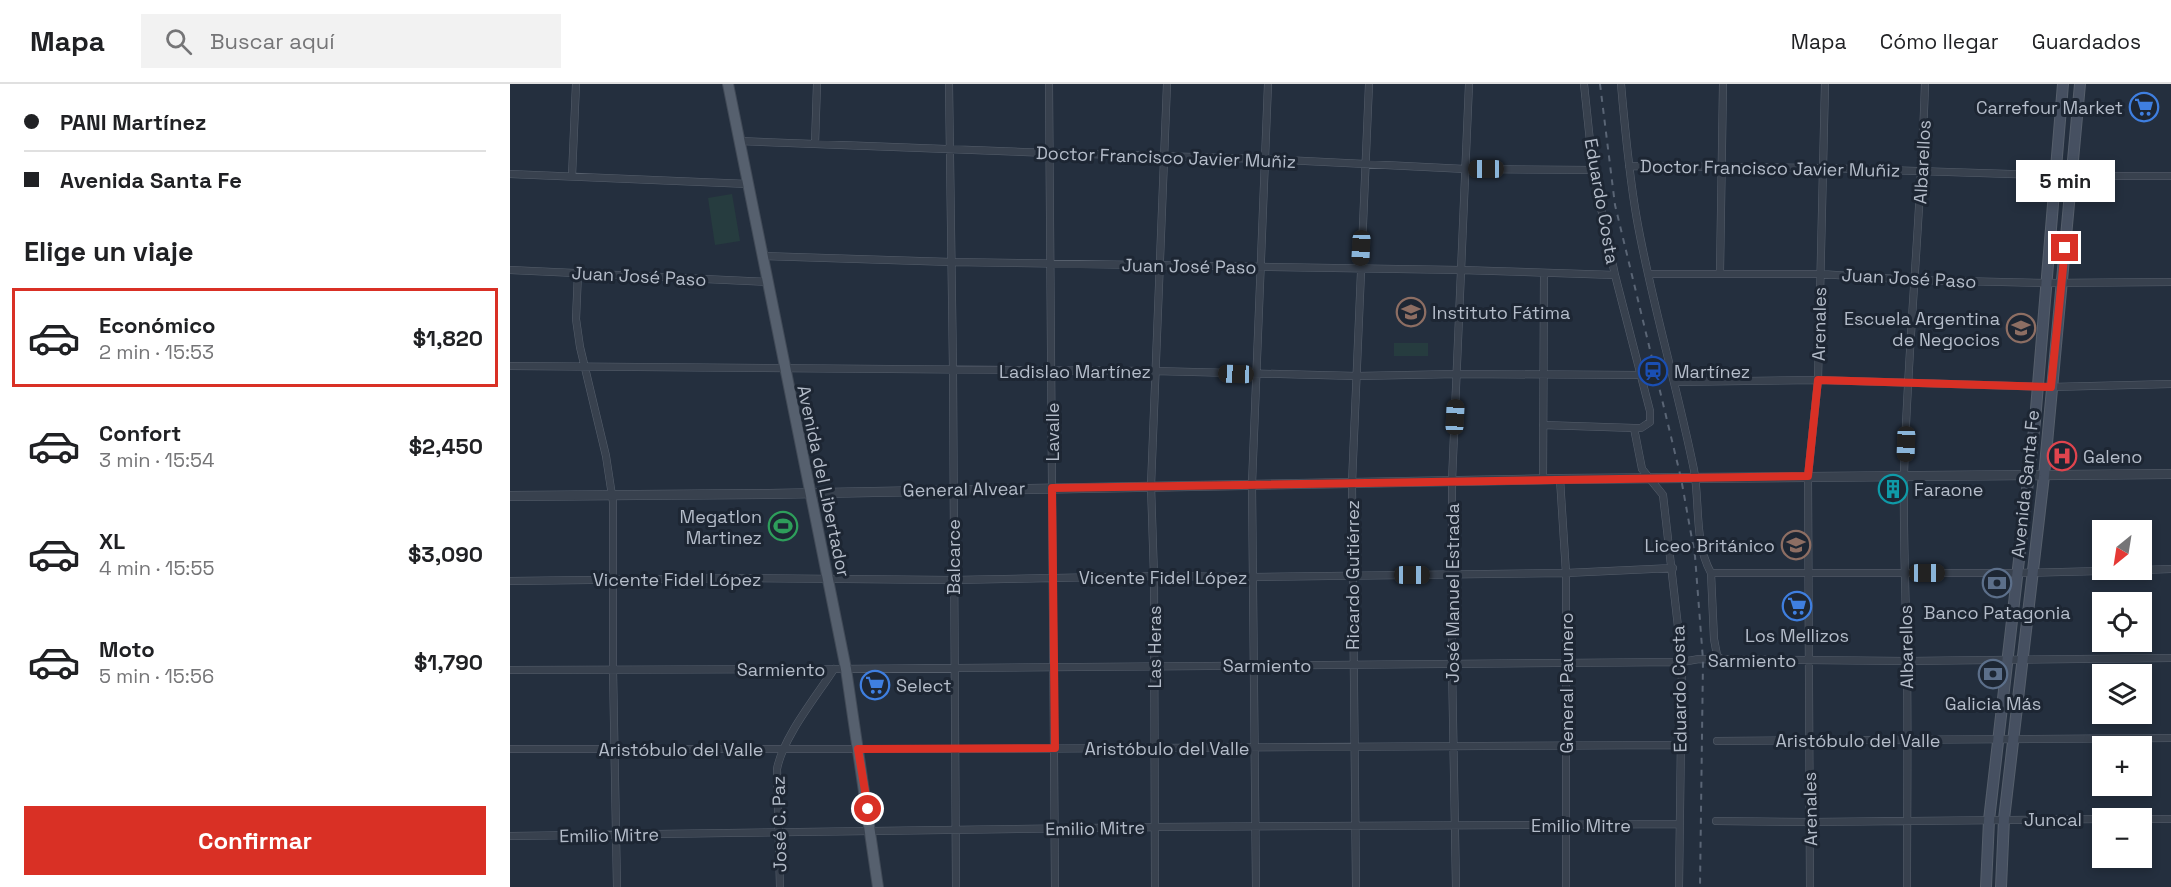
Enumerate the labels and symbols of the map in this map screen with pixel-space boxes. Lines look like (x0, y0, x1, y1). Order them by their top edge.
supermarket icon: Carrefour Market (2128, 91, 2160, 123)
place label: Carrefour Market (1976, 96, 2123, 119)
street label: Albarellos (1908, 119, 1936, 205)
street label: Eduardo Costa (1580, 136, 1624, 266)
street label: Doctor Francisco Javier Muñiz (1035, 141, 1297, 173)
street label: Doctor Francisco Javier Muñiz (1640, 154, 1900, 182)
car (1468, 160, 1504, 178)
callout: 5 min (2016, 161, 2114, 203)
car (1351, 230, 1371, 266)
route end (2051, 234, 2078, 261)
street label: Juan José Paso (1121, 253, 1257, 279)
street label: Juan José Paso (571, 261, 707, 291)
street label: Juan José Paso (1841, 263, 1977, 293)
street label: Arenales (1807, 287, 1831, 361)
school or university icon: Instituto Fátima (1395, 296, 1427, 328)
place label: Instituto Fátima (1432, 301, 1570, 324)
place label: Escuela Argentina de Negocios (1844, 307, 2000, 351)
school or university icon: Escuela Argentina de Negocios (2005, 312, 2037, 344)
station icon: Martínez (1637, 355, 1669, 387)
street label: Ladislao Martínez (999, 360, 1151, 383)
place label: Martínez (1674, 360, 1750, 383)
car (1218, 364, 1254, 384)
street label: Avenida del Libertador (792, 383, 856, 579)
car (1445, 399, 1465, 435)
street label: Lavalle (1041, 403, 1064, 461)
street label: Avenida Santa Fe (2006, 409, 2044, 559)
car (1896, 426, 1916, 462)
hospital icon: Galeno (2046, 440, 2078, 472)
place label: Galeno (2083, 445, 2142, 468)
building icon: Faraone (1877, 473, 1909, 505)
street label: General Alvear (902, 476, 1026, 502)
place label: Faraone (1914, 478, 1983, 501)
street label: Ricardo Gutiérrez (1341, 500, 1364, 650)
street label: José Manuel Estrada (1441, 503, 1464, 683)
place label: Megatlon Martinez (680, 505, 762, 549)
sports icon: Megatlon Martinez (767, 510, 799, 542)
street label: Balcarce (942, 519, 965, 595)
north arrow (2092, 520, 2152, 580)
school or university icon: Liceo Británico (1780, 529, 1812, 561)
place label: Liceo Británico (1645, 534, 1775, 557)
car (1909, 564, 1945, 582)
street label: Vicente Fidel López (1079, 566, 1247, 589)
car (1394, 566, 1430, 584)
bank icon: Banco Patagonia (1981, 567, 2013, 599)
street label: Vicente Fidel López (593, 568, 761, 591)
supermarket icon: Los Mellizos (1781, 590, 1813, 622)
place label: Banco Patagonia (1924, 601, 2071, 624)
street label: Albarellos (1894, 605, 1918, 689)
street label: Las Heras (1143, 606, 1166, 688)
street label: General Paunero (1555, 612, 1578, 754)
place label: Los Mellizos (1745, 624, 1849, 647)
street label: Eduardo Costa (1666, 625, 1692, 753)
street label: Sarmiento (1708, 649, 1796, 672)
street label: Sarmiento (1223, 654, 1311, 677)
street label: Sarmiento (737, 658, 825, 681)
bank icon: Galicia Más (1977, 658, 2009, 690)
supermarket icon: Select (859, 669, 891, 701)
place label: Select (896, 674, 951, 697)
place label: Galicia Más (1945, 692, 2041, 715)
street label: Aristóbulo del Valle (1775, 729, 1941, 752)
street label: Aristóbulo del Valle (1084, 737, 1250, 760)
street label: Aristóbulo del Valle (598, 738, 764, 761)
street label: Arenales (1798, 772, 1822, 846)
street label: José C. Paz (767, 776, 791, 872)
route start (854, 795, 881, 822)
street label: Juncal (2024, 808, 2082, 831)
street label: Emilio Mitre (1531, 814, 1631, 837)
street label: Emilio Mitre (1045, 816, 1145, 840)
street label: Emilio Mitre (559, 823, 659, 847)

